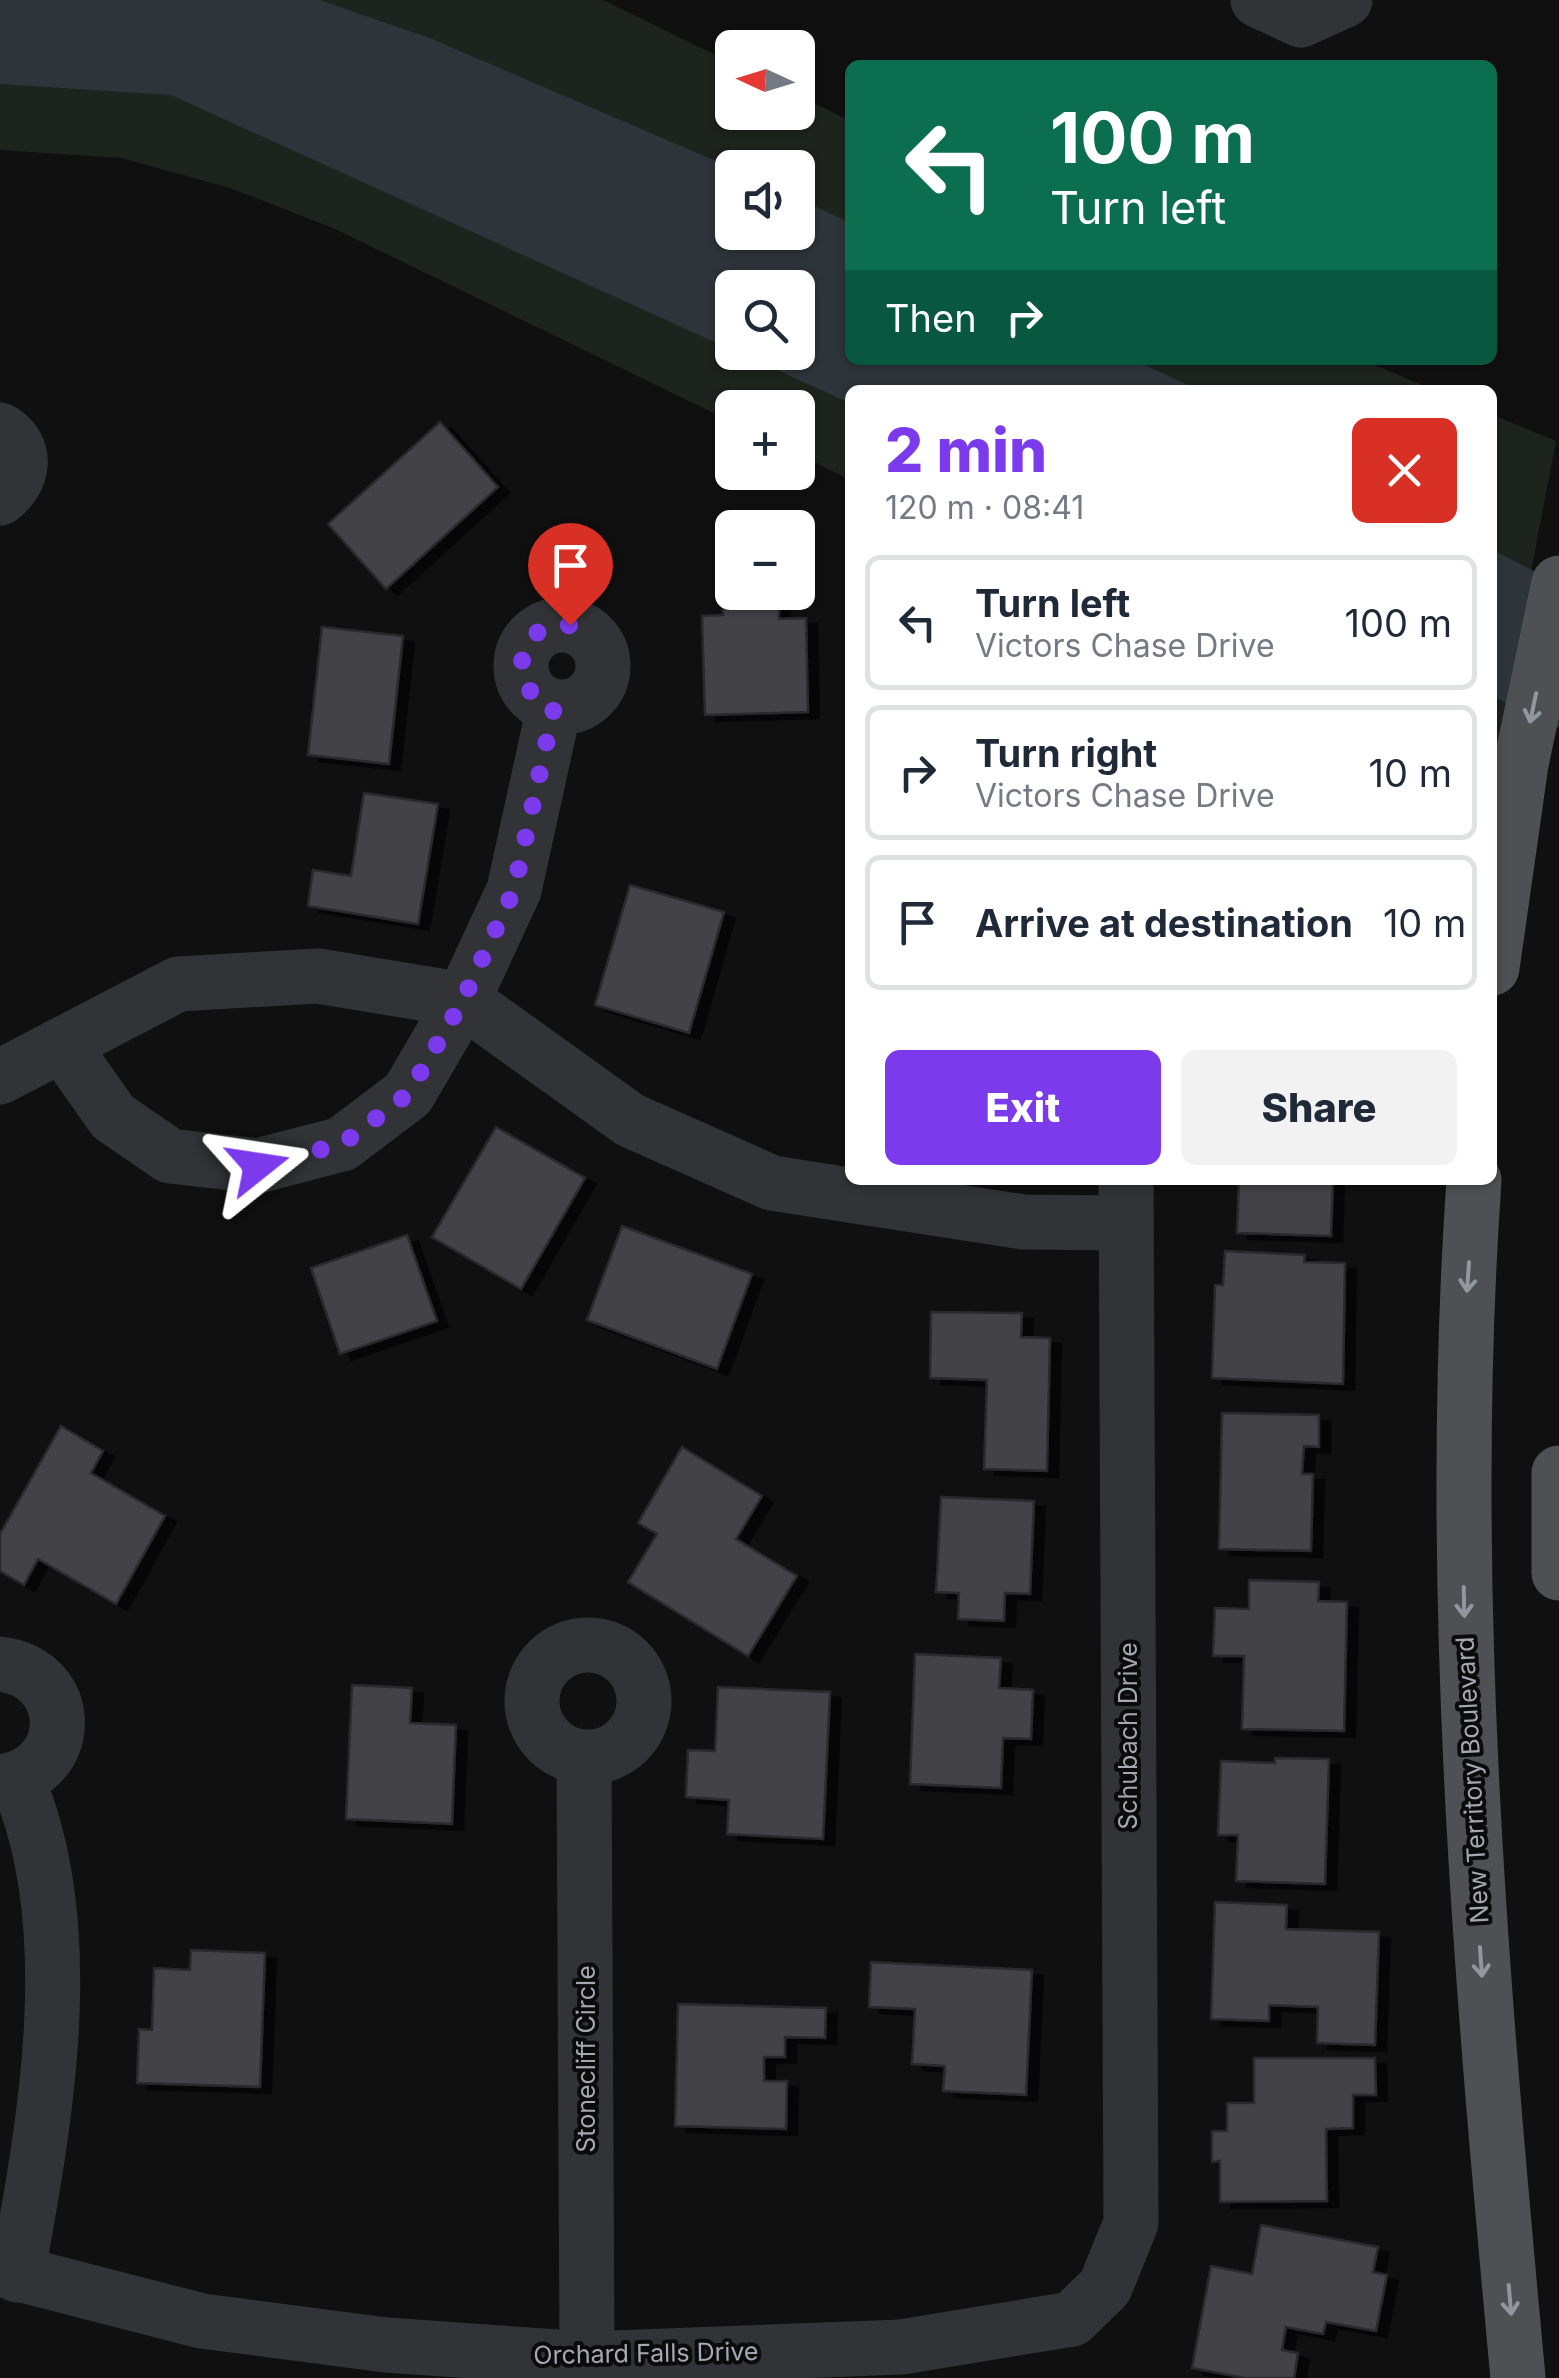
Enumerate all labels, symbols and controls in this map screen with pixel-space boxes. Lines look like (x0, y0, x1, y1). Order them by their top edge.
north arrow (715, 30, 815, 130)
map controls (715, 30, 815, 610)
text: 100 m (1050, 95, 1255, 180)
icon: left (885, 100, 1015, 230)
button: sound (715, 150, 815, 250)
text: Turn left (1050, 180, 1226, 235)
button: search (715, 270, 815, 370)
icon: right (997, 290, 1052, 345)
text: Then (885, 295, 977, 341)
button: + (715, 390, 815, 490)
text: 2 min (885, 414, 1047, 486)
button: close (1352, 418, 1457, 523)
text: 120 m · 08:41 (885, 488, 1084, 527)
button: − (715, 510, 815, 610)
pin (528, 523, 613, 626)
icon: arrive (543, 538, 598, 593)
text: Turn left (975, 580, 1130, 626)
icon: left (890, 595, 945, 650)
text: 100 m (1345, 600, 1452, 646)
text: Victors Chase Drive (975, 626, 1275, 665)
one-way arrow (1523, 691, 1542, 723)
text: Turn right (975, 730, 1157, 776)
icon: right (890, 745, 945, 800)
text: 10 m (1369, 750, 1452, 796)
text: Victors Chase Drive (975, 776, 1275, 815)
icon: arrive (890, 895, 945, 950)
text: Arrive at destination (975, 900, 1353, 946)
text: 10 m (1383, 900, 1466, 946)
button: Exit (885, 1050, 1161, 1165)
button: Share (1181, 1050, 1457, 1165)
position arrow (206, 1114, 310, 1218)
one-way arrow (1458, 1261, 1477, 1293)
one-way arrow (1454, 1586, 1473, 1618)
street label: New Territory Boulevard (1450, 1636, 1494, 1924)
street label: Schubach Drive (1113, 1642, 1143, 1830)
one-way arrow (1472, 1945, 1491, 1977)
street label: Stonecliff Circle (571, 1965, 601, 2153)
one-way arrow (1501, 2284, 1520, 2316)
street label: Orchard Falls Drive (533, 2336, 759, 2370)

